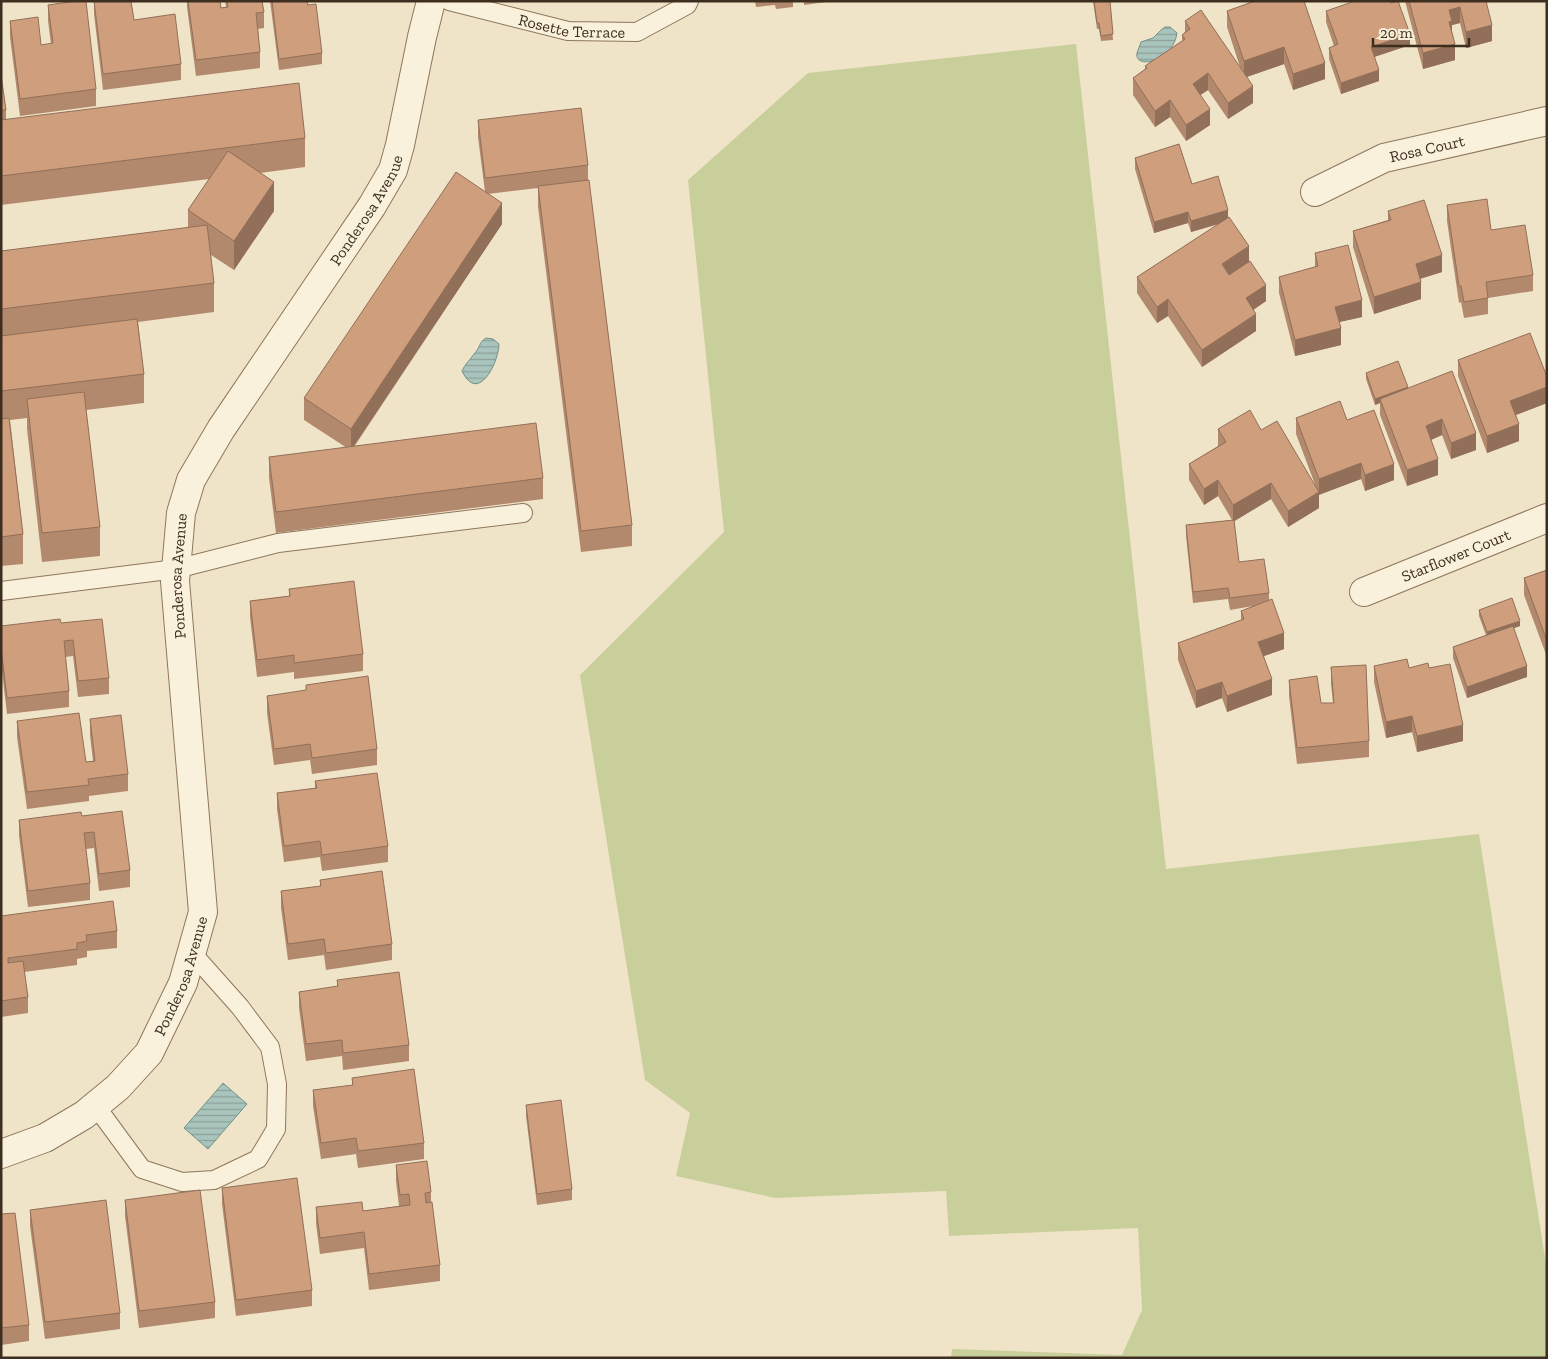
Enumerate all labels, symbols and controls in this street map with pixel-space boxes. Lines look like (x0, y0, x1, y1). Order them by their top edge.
street label: Rosette Terrace (516, 10, 625, 42)
scale bar (1373, 15, 1469, 47)
text: 20 m (1380, 24, 1413, 42)
street label: Rosa Court (1388, 131, 1467, 166)
street label: Ponderosa Avenue (326, 153, 407, 269)
street label: Ponderosa Avenue (166, 512, 191, 640)
street label: Starflower Court (1399, 525, 1513, 586)
street label: Ponderosa Avenue (150, 914, 211, 1039)

